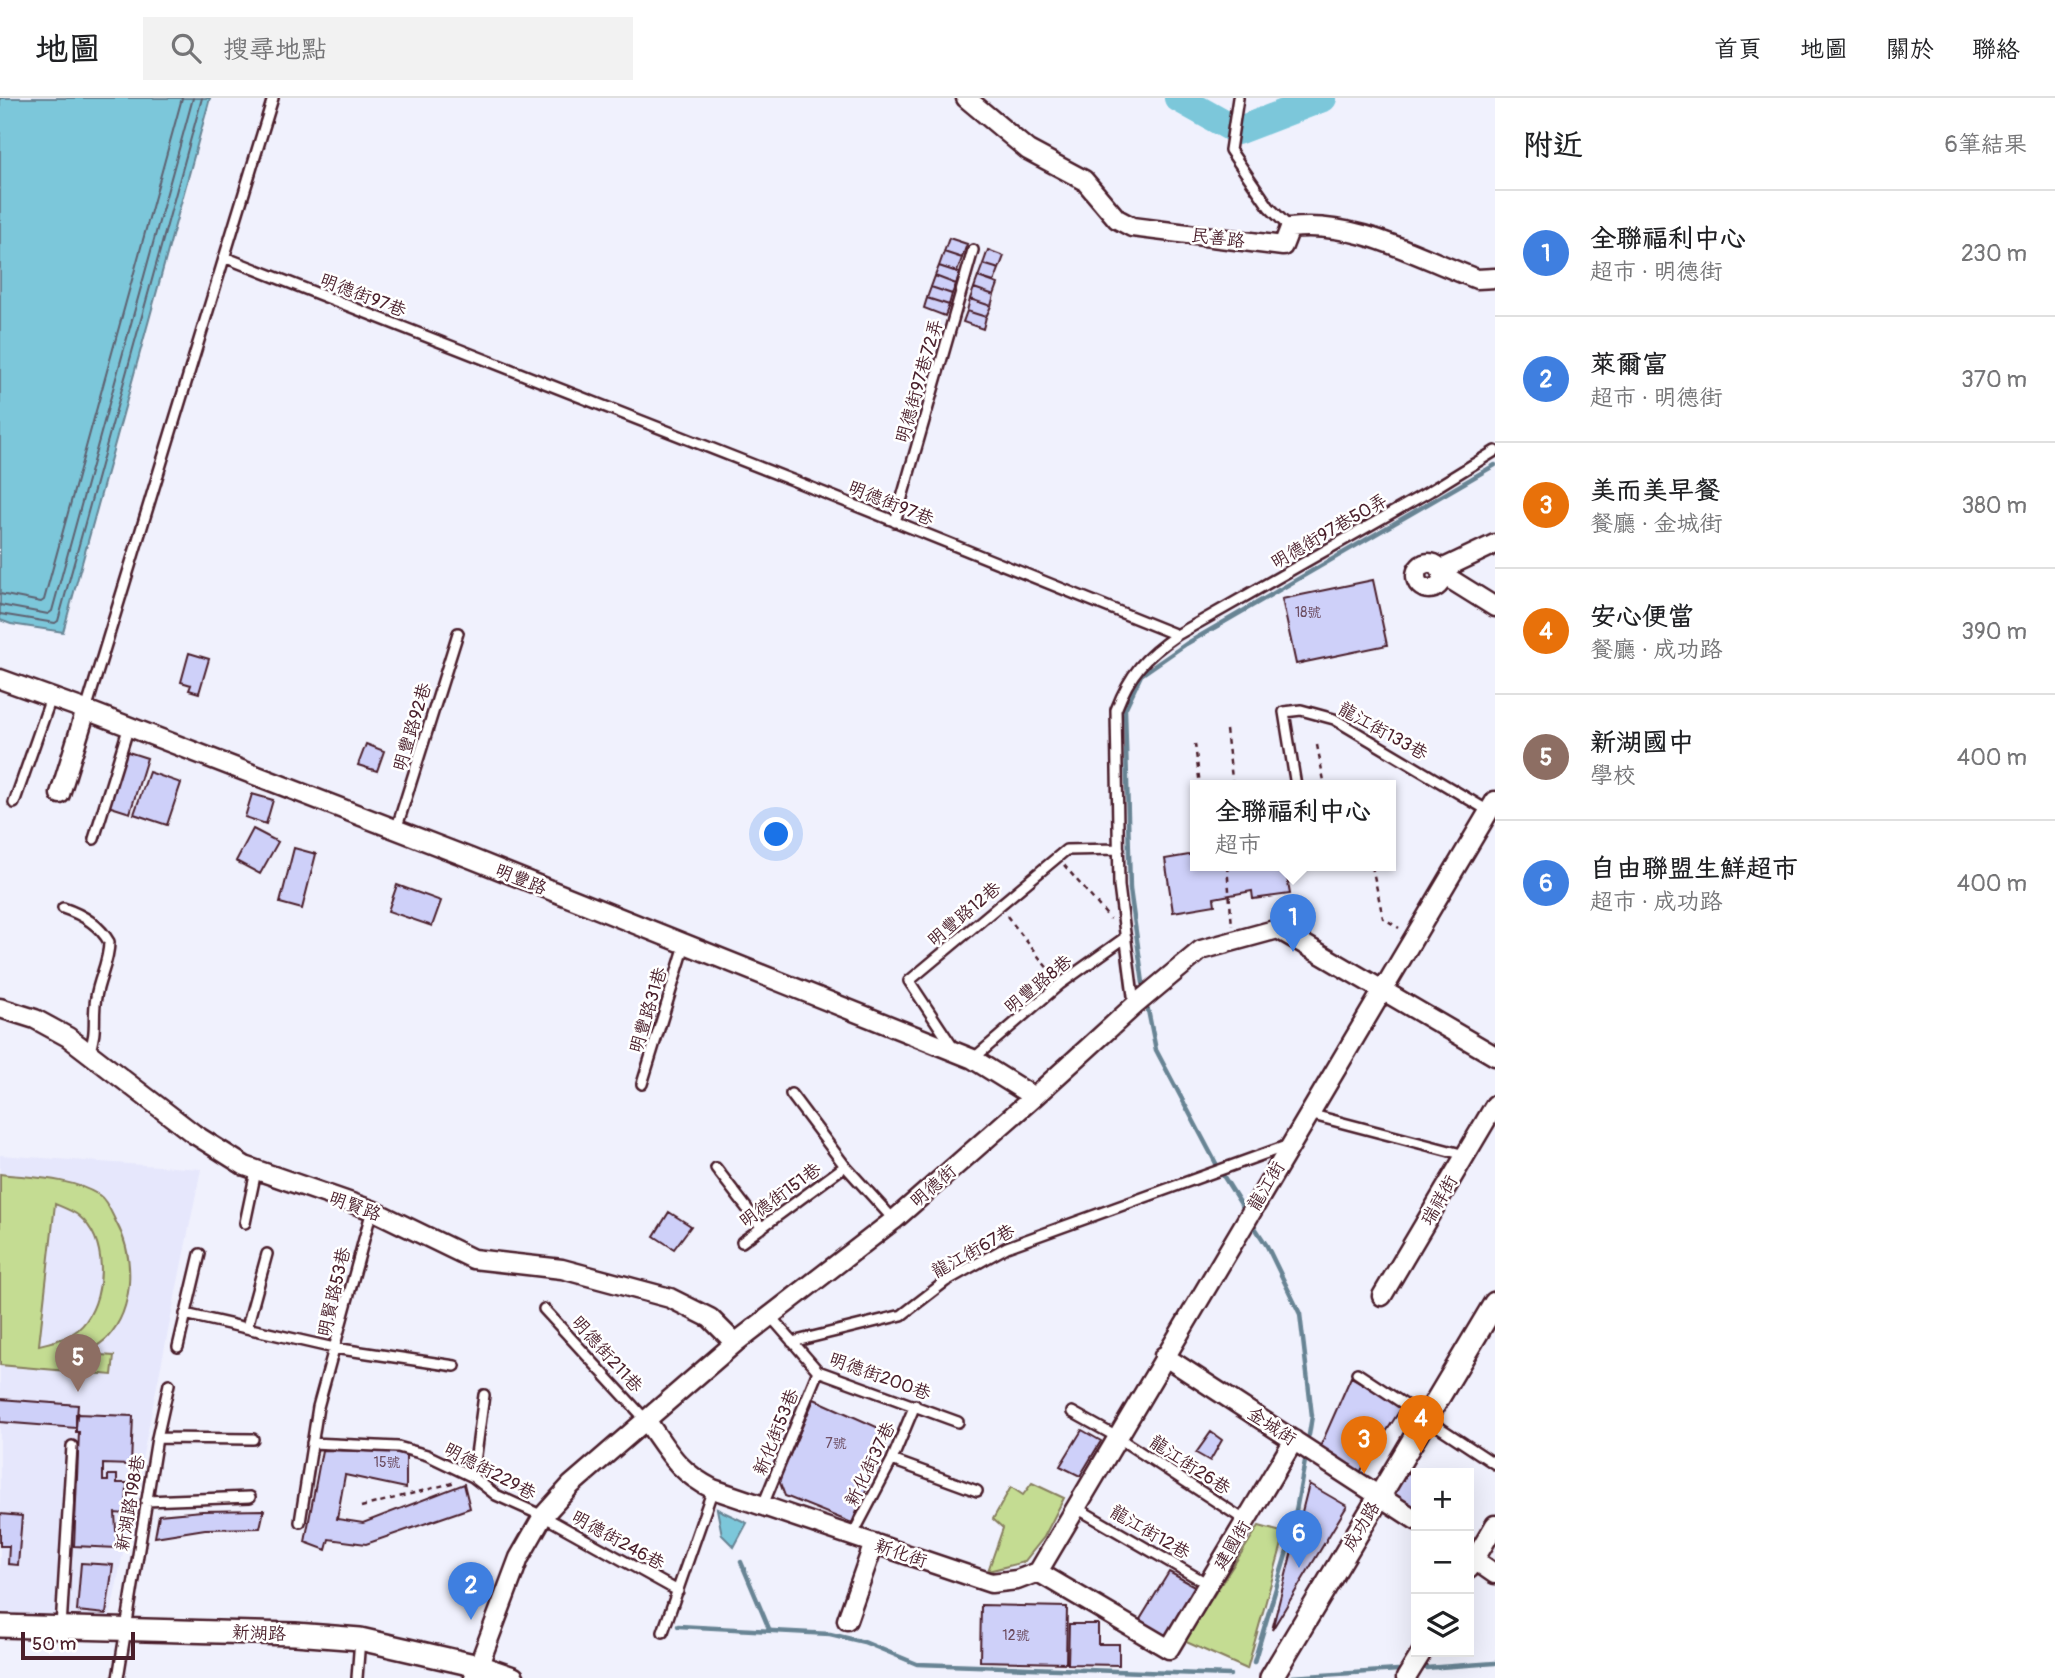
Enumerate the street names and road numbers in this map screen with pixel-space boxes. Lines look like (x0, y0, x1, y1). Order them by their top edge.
street label: 民善路 (1190, 224, 1246, 253)
street label: 明德街97巷 (316, 268, 409, 322)
street label: 明德街97巷72弄 (891, 316, 948, 446)
street label: 明德街97巷 (844, 476, 937, 531)
street label: 明德街97巷50弄 (1267, 489, 1392, 574)
street label: 明豐路92巷 (388, 680, 437, 774)
street label: 龍江街133巷 (1334, 697, 1432, 766)
street label: 明豐路 (491, 859, 550, 900)
street label: 明豐路12巷 (923, 877, 1006, 952)
street label: 明豐路8巷 (1000, 950, 1077, 1019)
street label: 明豐路31巷 (624, 964, 672, 1056)
street label: 龍江街 (1243, 1157, 1290, 1215)
street label: 明德街151巷 (735, 1158, 826, 1233)
street label: 明德街 (905, 1160, 961, 1213)
street label: 瑞祥街 (1416, 1171, 1463, 1229)
street label: 明賢路 (326, 1186, 384, 1227)
street label: 龍江街67巷 (928, 1219, 1019, 1284)
street label: 明賢路53巷 (313, 1245, 356, 1339)
street label: 明德街211巷 (566, 1311, 647, 1398)
street label: 明德街200巷 (826, 1347, 934, 1406)
street label: 新化街53巷 (749, 1385, 804, 1479)
street label: 金城街 (1243, 1402, 1301, 1451)
street label: 新化街37巷 (840, 1418, 901, 1510)
street label: 龍江街26巷 (1145, 1431, 1235, 1500)
street label: 明德街229巷 (440, 1437, 540, 1505)
street label: 新湖路198巷 (111, 1453, 150, 1553)
street label: 成功路 (1338, 1497, 1385, 1555)
street label: 龍江街12巷 (1105, 1500, 1194, 1565)
street label: 明德街246巷 (567, 1505, 668, 1575)
street label: 建國街 (1209, 1516, 1256, 1574)
street label: 新化街 (872, 1534, 930, 1573)
street label: 新湖路 (232, 1621, 286, 1646)

